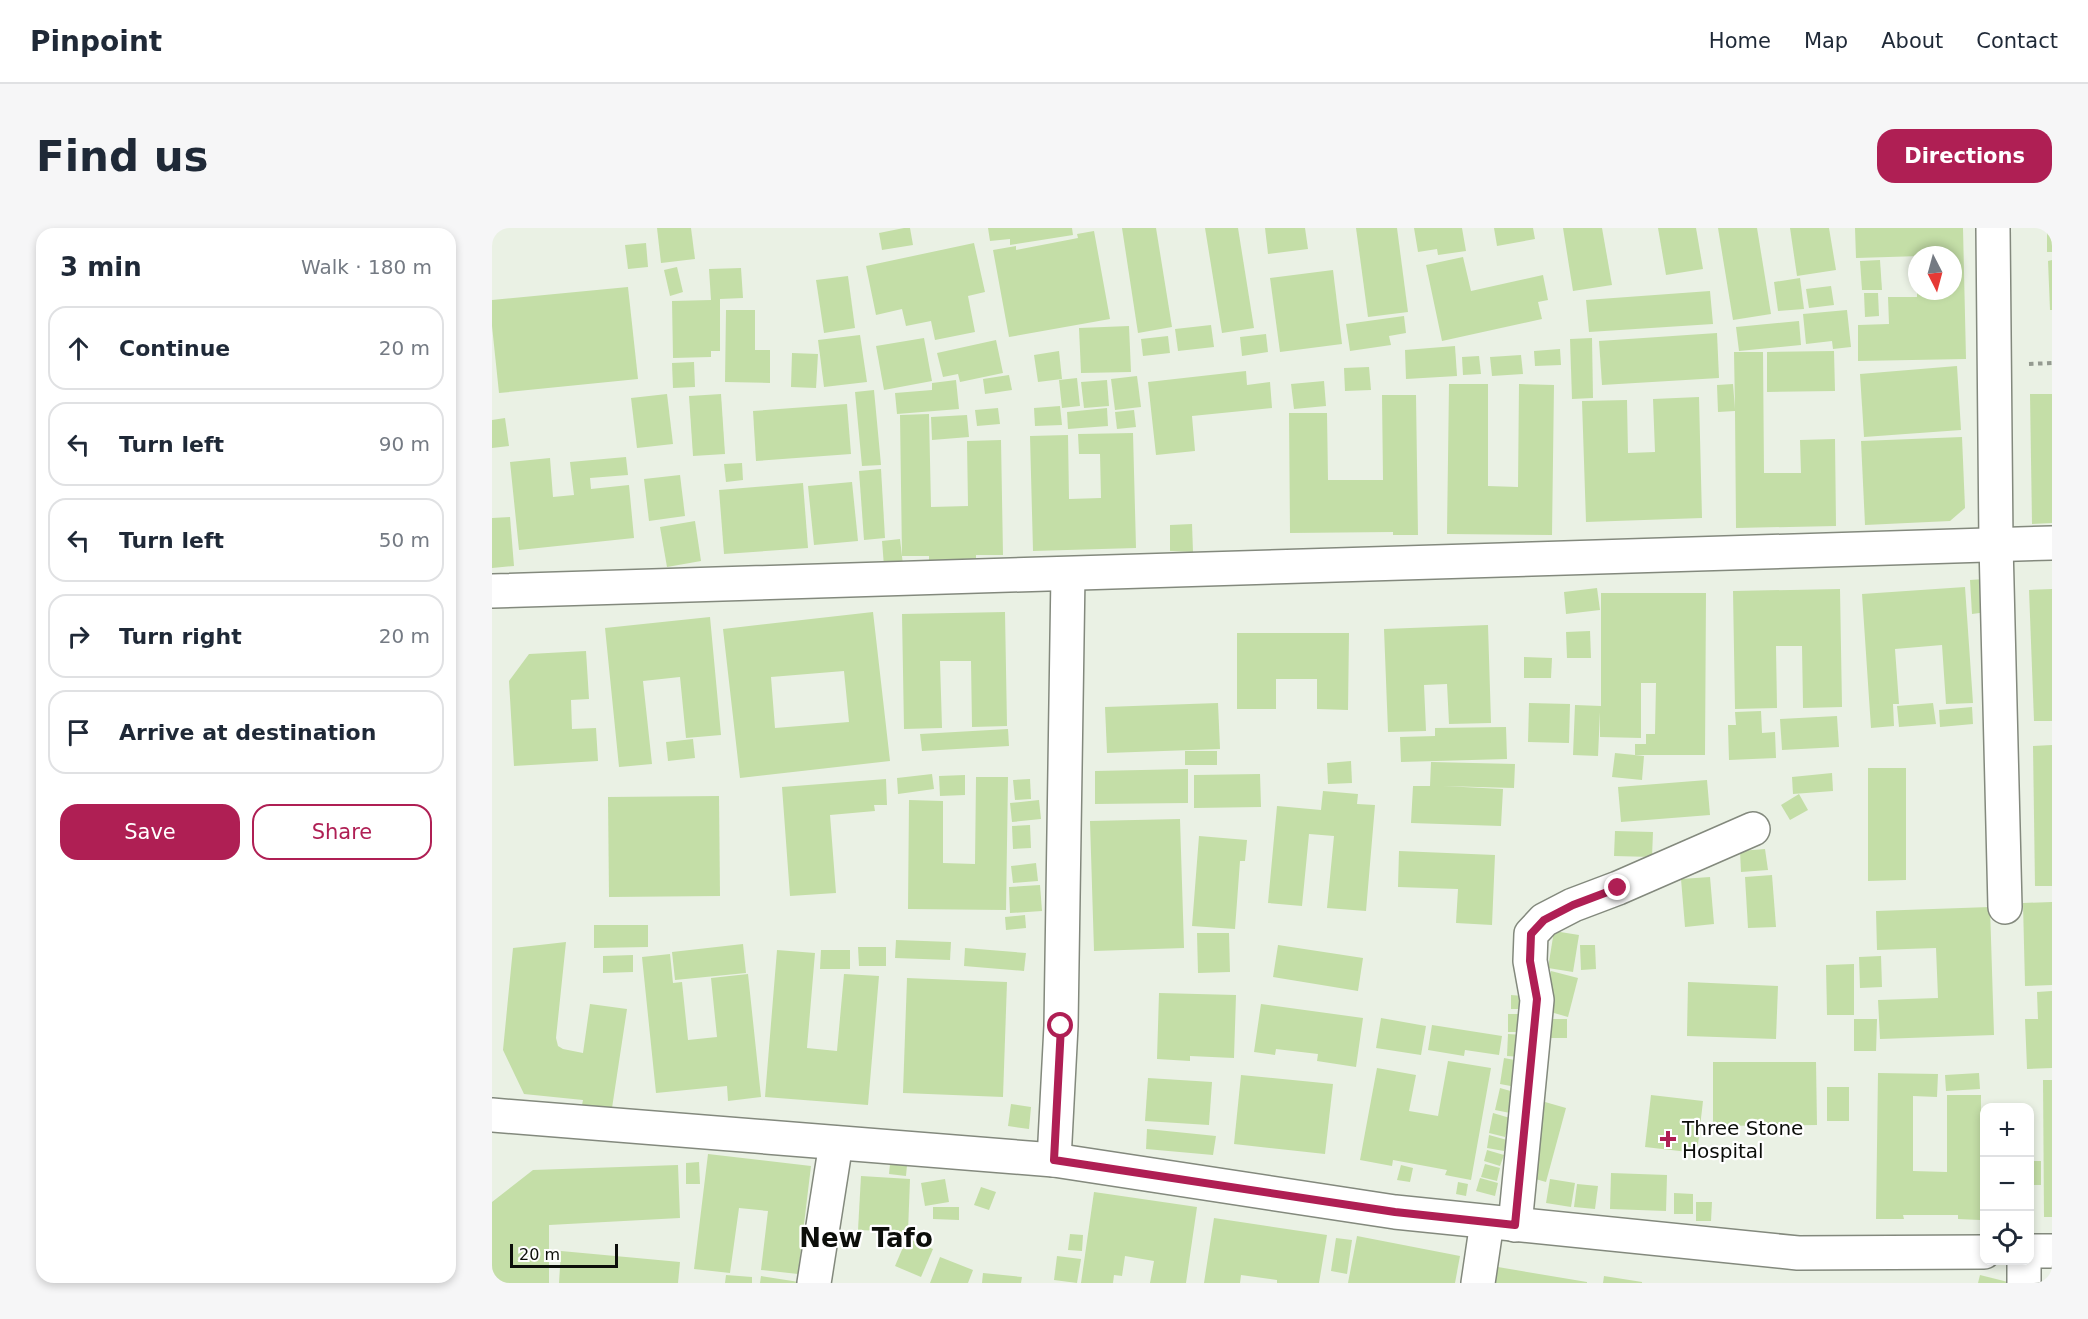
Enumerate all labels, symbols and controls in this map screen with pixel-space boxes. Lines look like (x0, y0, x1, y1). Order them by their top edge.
text: Pinpoint (30, 25, 162, 58)
text: Home (1709, 29, 1771, 53)
text: Map (1804, 29, 1848, 53)
text: About (1881, 29, 1943, 53)
text: Contact (1976, 29, 2058, 53)
button: Directions (1877, 129, 2052, 183)
text: Find us (36, 132, 209, 181)
north arrow (1908, 246, 1962, 300)
text: 3 min (60, 252, 142, 282)
text: Walk · 180 m (301, 255, 432, 279)
icon: ahead (62, 332, 95, 365)
text: Continue (119, 336, 230, 361)
text: 20 m (379, 336, 430, 360)
icon: left (62, 428, 95, 461)
text: Turn left (119, 432, 224, 457)
text: 90 m (379, 432, 430, 456)
icon: left (62, 524, 95, 557)
text: Turn left (119, 528, 224, 553)
text: 50 m (379, 528, 430, 552)
icon: right (62, 620, 95, 653)
text: Turn right (119, 624, 242, 649)
text: 20 m (379, 624, 430, 648)
icon: arrive (62, 716, 95, 749)
text: Arrive at destination (119, 720, 376, 745)
button: Save (60, 804, 240, 860)
button: Share (252, 804, 432, 860)
route end (1604, 874, 1630, 900)
route start (1047, 1012, 1073, 1038)
map controls (1980, 1103, 2034, 1265)
button: + (1980, 1103, 2034, 1157)
place label: Three Stone Hospital (1681, 1116, 1803, 1163)
marker: Three Stone Hospital (1659, 1130, 1677, 1148)
button: − (1980, 1157, 2034, 1211)
button: locate (1980, 1211, 2034, 1265)
district label: New Tafo (799, 1223, 933, 1253)
scale bar (510, 1241, 618, 1268)
text: 20 m (519, 1245, 560, 1264)

